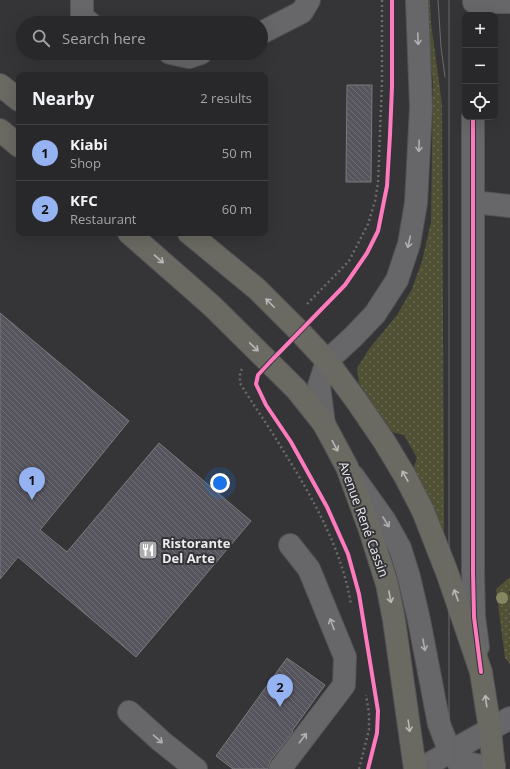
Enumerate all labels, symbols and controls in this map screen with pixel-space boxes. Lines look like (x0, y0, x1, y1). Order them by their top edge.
map controls (462, 12, 498, 120)
button: + (462, 12, 498, 48)
search box (16, 16, 268, 60)
icon: search (30, 27, 52, 49)
text: Search here (62, 28, 146, 48)
one-way arrow (414, 32, 422, 45)
button: − (462, 48, 498, 84)
button: locate (462, 84, 498, 120)
text: Nearby (32, 87, 94, 110)
text: 2 results (200, 89, 252, 107)
text: Kiabi (70, 134, 108, 154)
one-way arrow (415, 139, 423, 152)
text: 1 (41, 144, 49, 162)
text: 50 m (222, 144, 252, 162)
text: Shop (70, 154, 101, 172)
text: KFC (70, 190, 98, 210)
text: 2 (41, 200, 49, 218)
text: 60 m (222, 200, 252, 218)
text: Restaurant (70, 210, 137, 228)
one-way arrow (405, 235, 413, 248)
one-way arrow (153, 254, 164, 263)
one-way arrow (265, 298, 275, 308)
one-way arrow (249, 342, 259, 351)
one-way arrow (332, 439, 340, 451)
street label: Avenue René Cassin (335, 459, 393, 579)
pin: 1 (19, 467, 45, 500)
one-way arrow (400, 470, 408, 482)
your location (210, 473, 230, 493)
one-way arrow (382, 516, 390, 528)
place label: Ristorante Del Arte (162, 534, 231, 567)
restaurant icon: Ristorante Del Arte (137, 539, 159, 561)
one-way arrow (386, 590, 394, 603)
one-way arrow (451, 590, 459, 602)
one-way arrow (328, 618, 336, 630)
one-way arrow (420, 638, 428, 651)
pin: 2 (267, 674, 293, 707)
one-way arrow (482, 695, 490, 708)
one-way arrow (405, 719, 413, 732)
one-way arrow (299, 732, 308, 743)
one-way arrow (152, 734, 163, 743)

